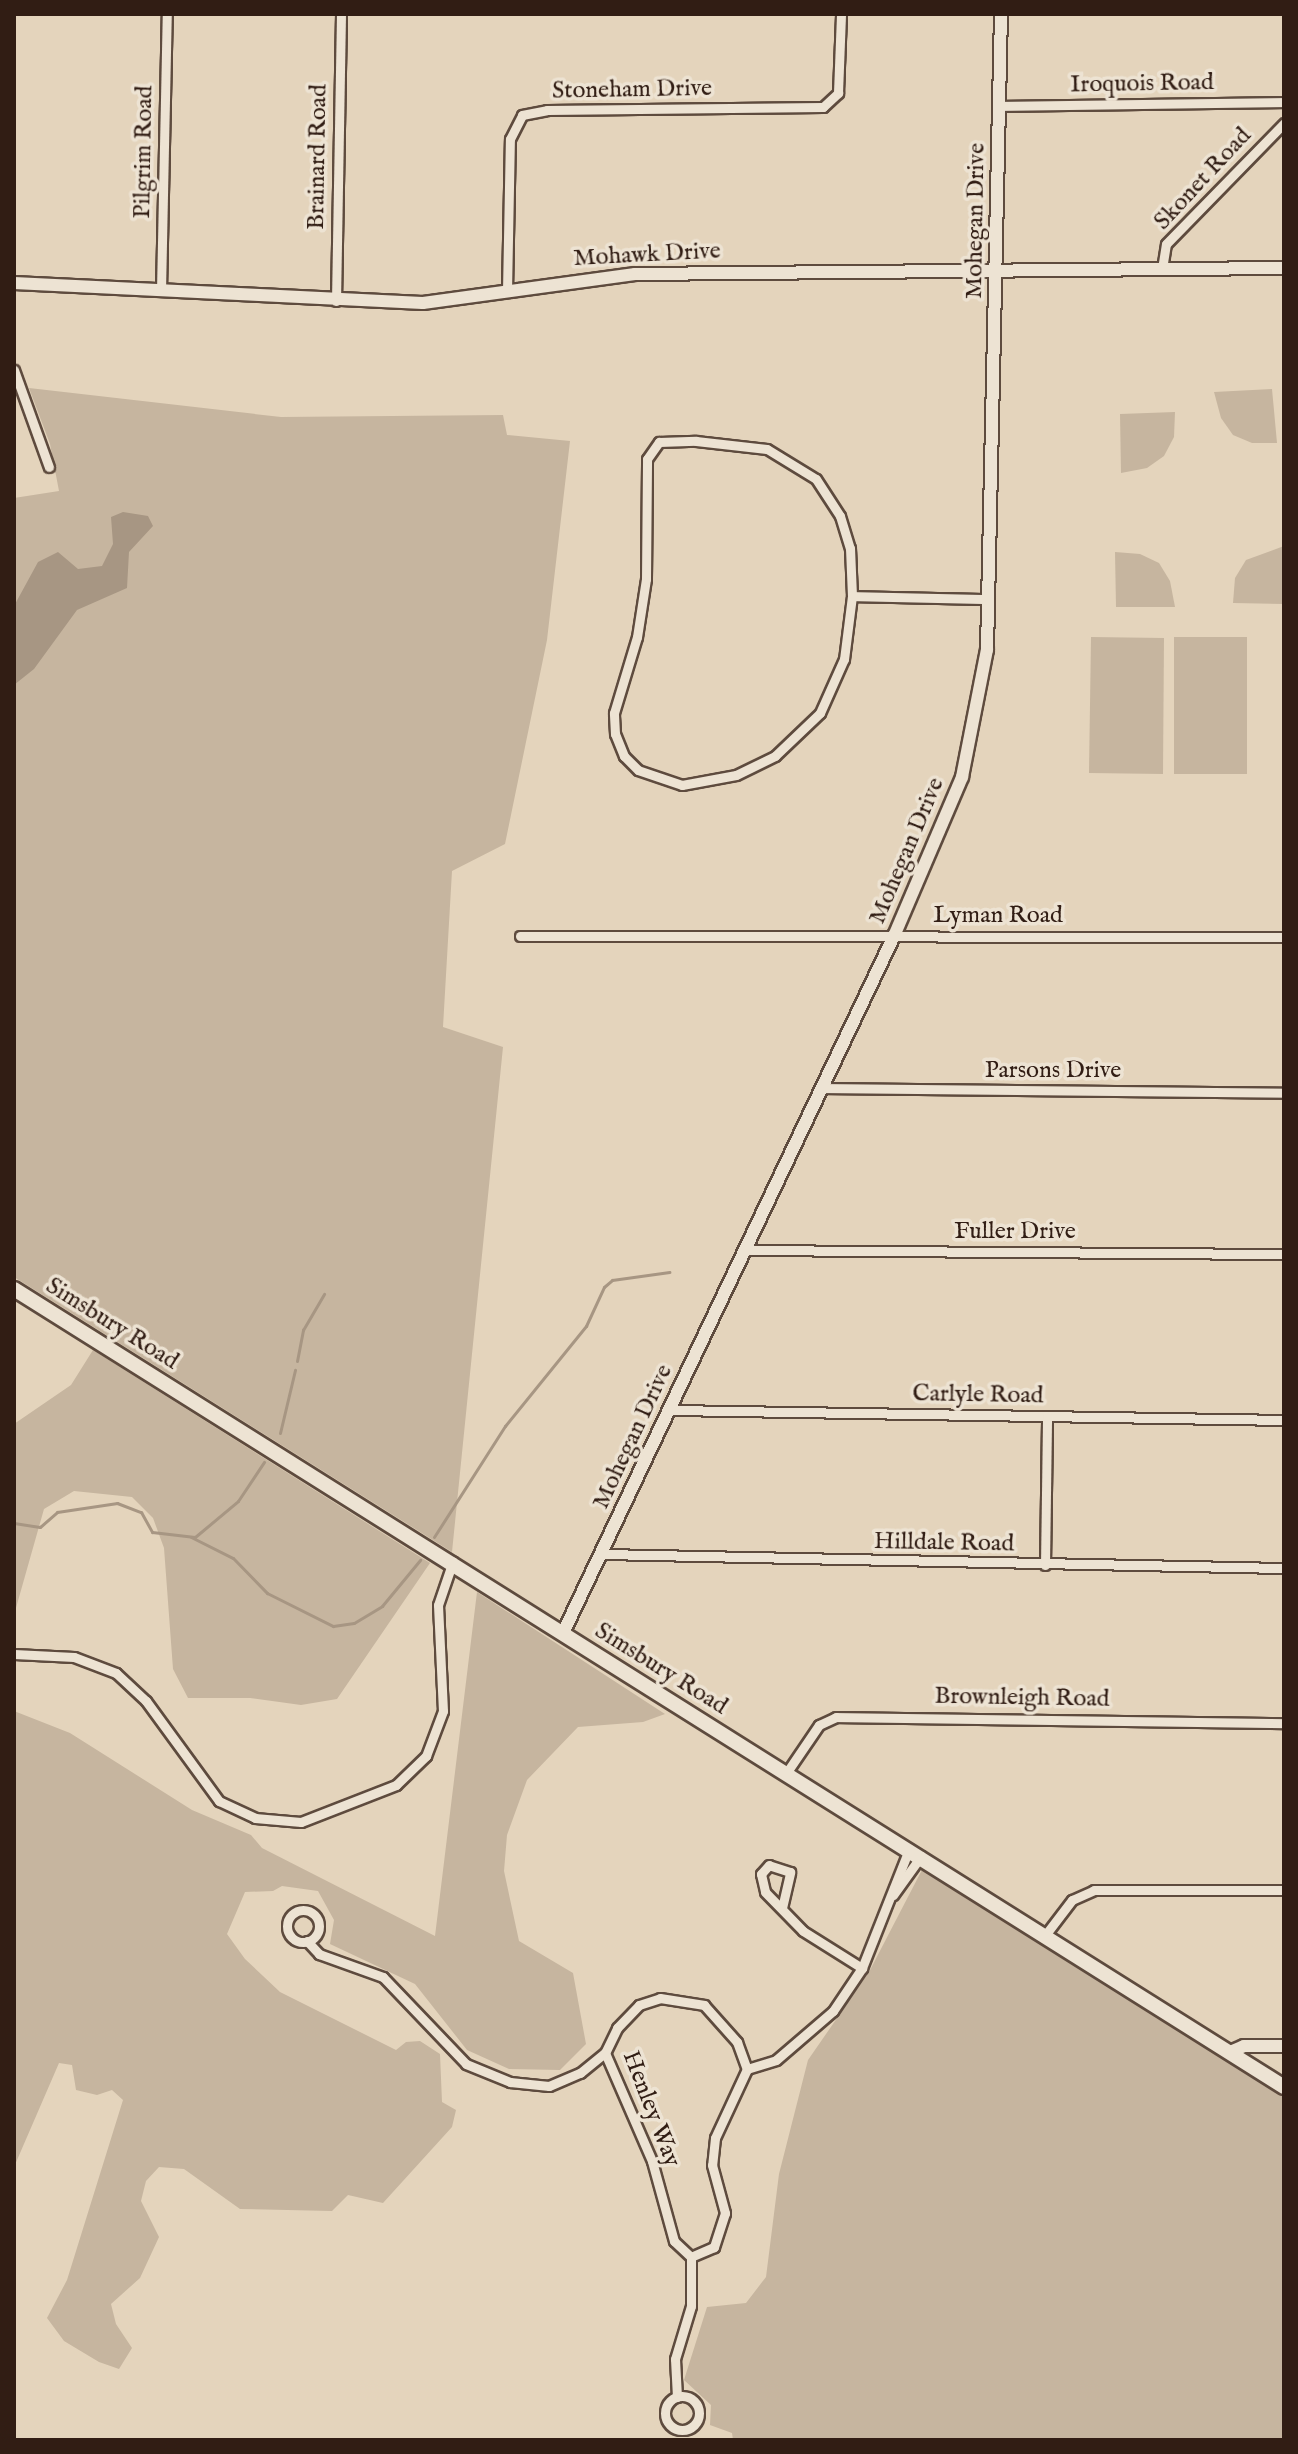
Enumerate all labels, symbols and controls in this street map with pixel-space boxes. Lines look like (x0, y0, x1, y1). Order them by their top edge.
street label: Iroquois Road (1070, 68, 1214, 100)
street label: Stoneham Drive (552, 74, 712, 106)
street label: Brainard Road (302, 84, 334, 230)
street label: Pilgrim Road (128, 85, 160, 219)
street label: Skonet Road (1148, 122, 1258, 236)
street label: Mohegan Drive (960, 143, 992, 299)
street label: Mohawk Drive (573, 237, 721, 273)
street label: Mohegan Drive (863, 773, 951, 929)
street label: Lyman Road (933, 902, 1063, 930)
street label: Parsons Drive (985, 1057, 1121, 1085)
street label: Fuller Drive (954, 1218, 1076, 1246)
street label: Simsbury Road (40, 1272, 184, 1376)
street label: Mohegan Drive (587, 1360, 679, 1514)
street label: Carlyle Road (912, 1379, 1044, 1411)
street label: Hilldale Road (874, 1527, 1014, 1559)
street label: Simsbury Road (589, 1617, 733, 1721)
street label: Brownleigh Road (934, 1682, 1110, 1714)
street label: Henley Way (616, 2047, 686, 2171)

